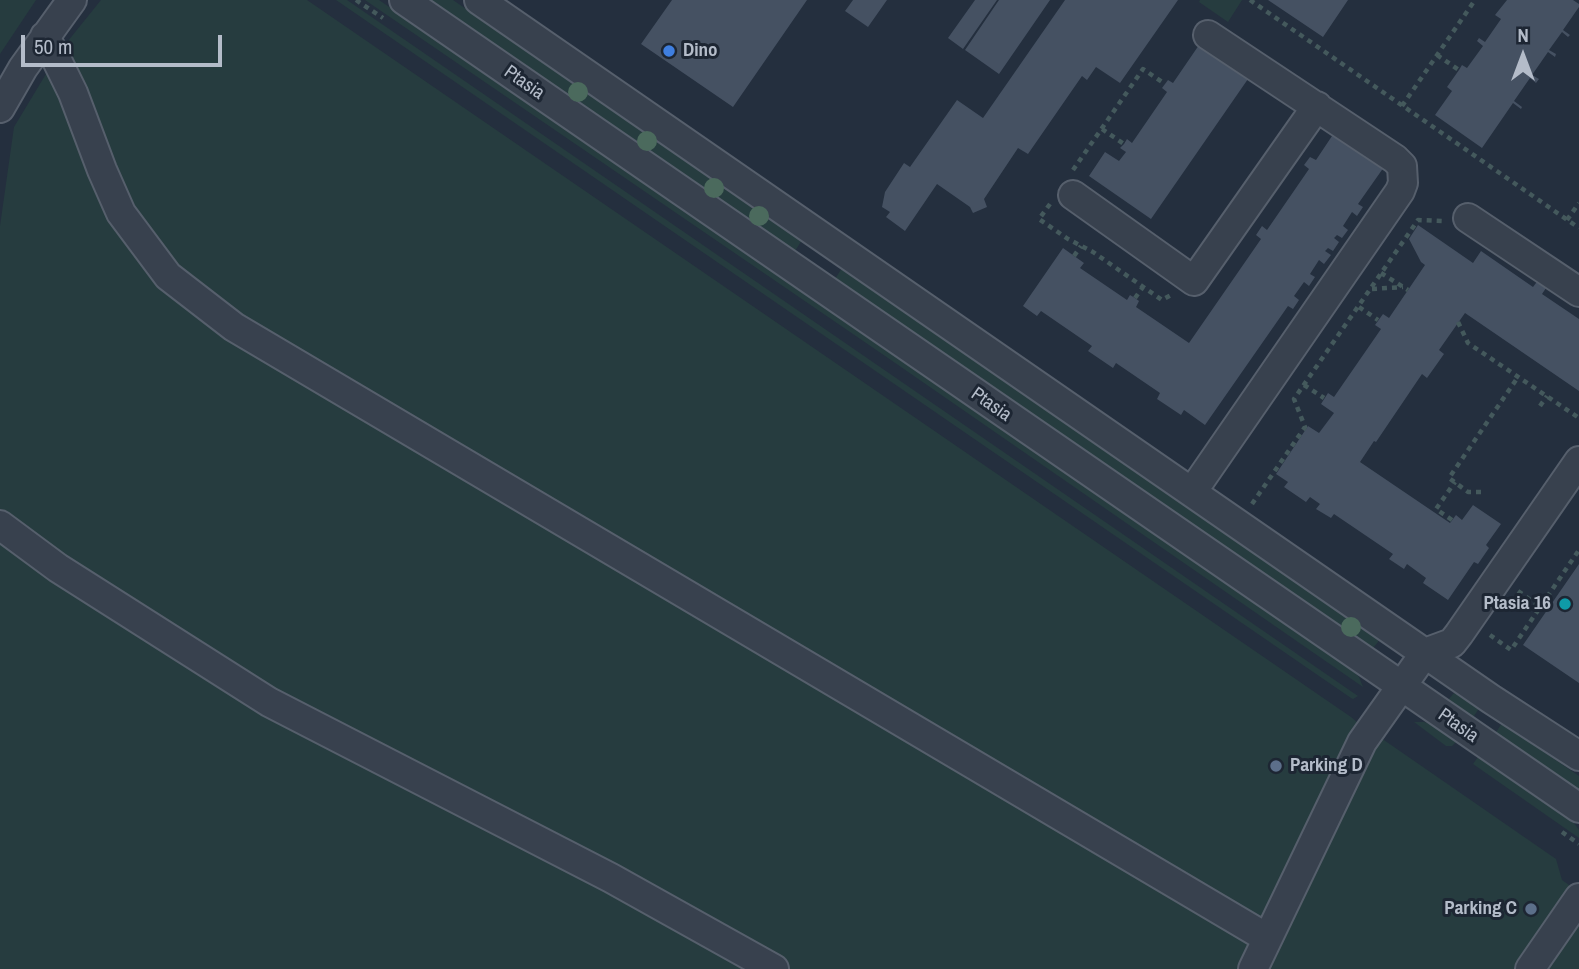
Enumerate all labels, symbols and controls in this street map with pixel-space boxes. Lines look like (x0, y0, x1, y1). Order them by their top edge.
scale bar (24, 21, 226, 65)
north arrow (1488, 21, 1558, 91)
text: N (1517, 22, 1529, 48)
text: 50 m (34, 32, 72, 61)
place label: Dino (683, 40, 718, 62)
marker: Dino (661, 43, 677, 59)
street label: Ptasia (499, 61, 549, 105)
street label: Ptasia (966, 383, 1016, 427)
place label: Ptasia 16 (1483, 593, 1551, 615)
marker: Ptasia 16 (1557, 596, 1573, 612)
street label: Ptasia (1433, 704, 1483, 748)
place label: Parking D (1290, 755, 1363, 777)
marker: Parking D (1268, 758, 1284, 774)
place label: Parking C (1444, 898, 1517, 920)
marker: Parking C (1523, 901, 1539, 917)

